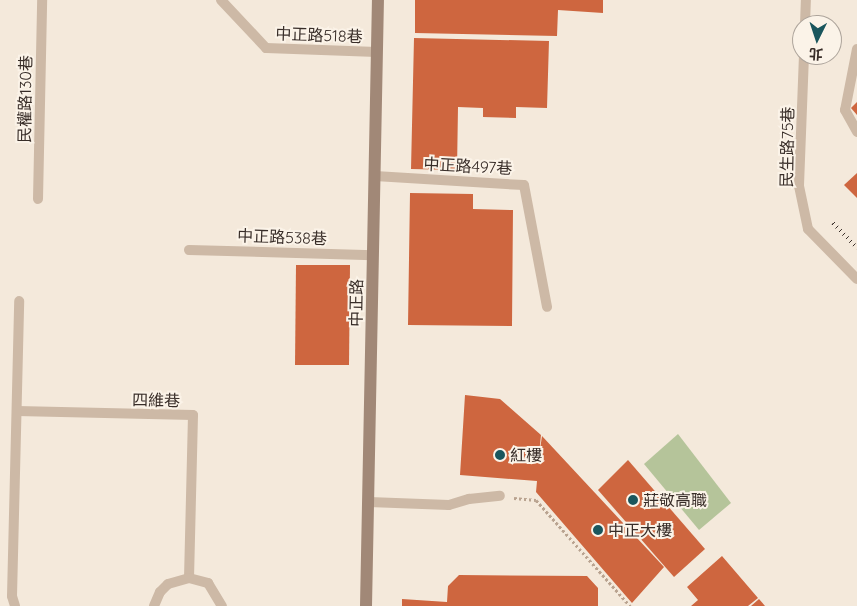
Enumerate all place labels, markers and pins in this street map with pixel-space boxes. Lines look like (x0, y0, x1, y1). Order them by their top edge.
place label: 紅樓 (510, 445, 542, 465)
marker: 紅樓 (494, 449, 506, 461)
place label: 莊敬高職 (643, 490, 707, 510)
marker: 莊敬高職 (627, 494, 639, 506)
place label: 中正大樓 (608, 520, 672, 540)
marker: 中正大樓 (592, 524, 604, 536)

